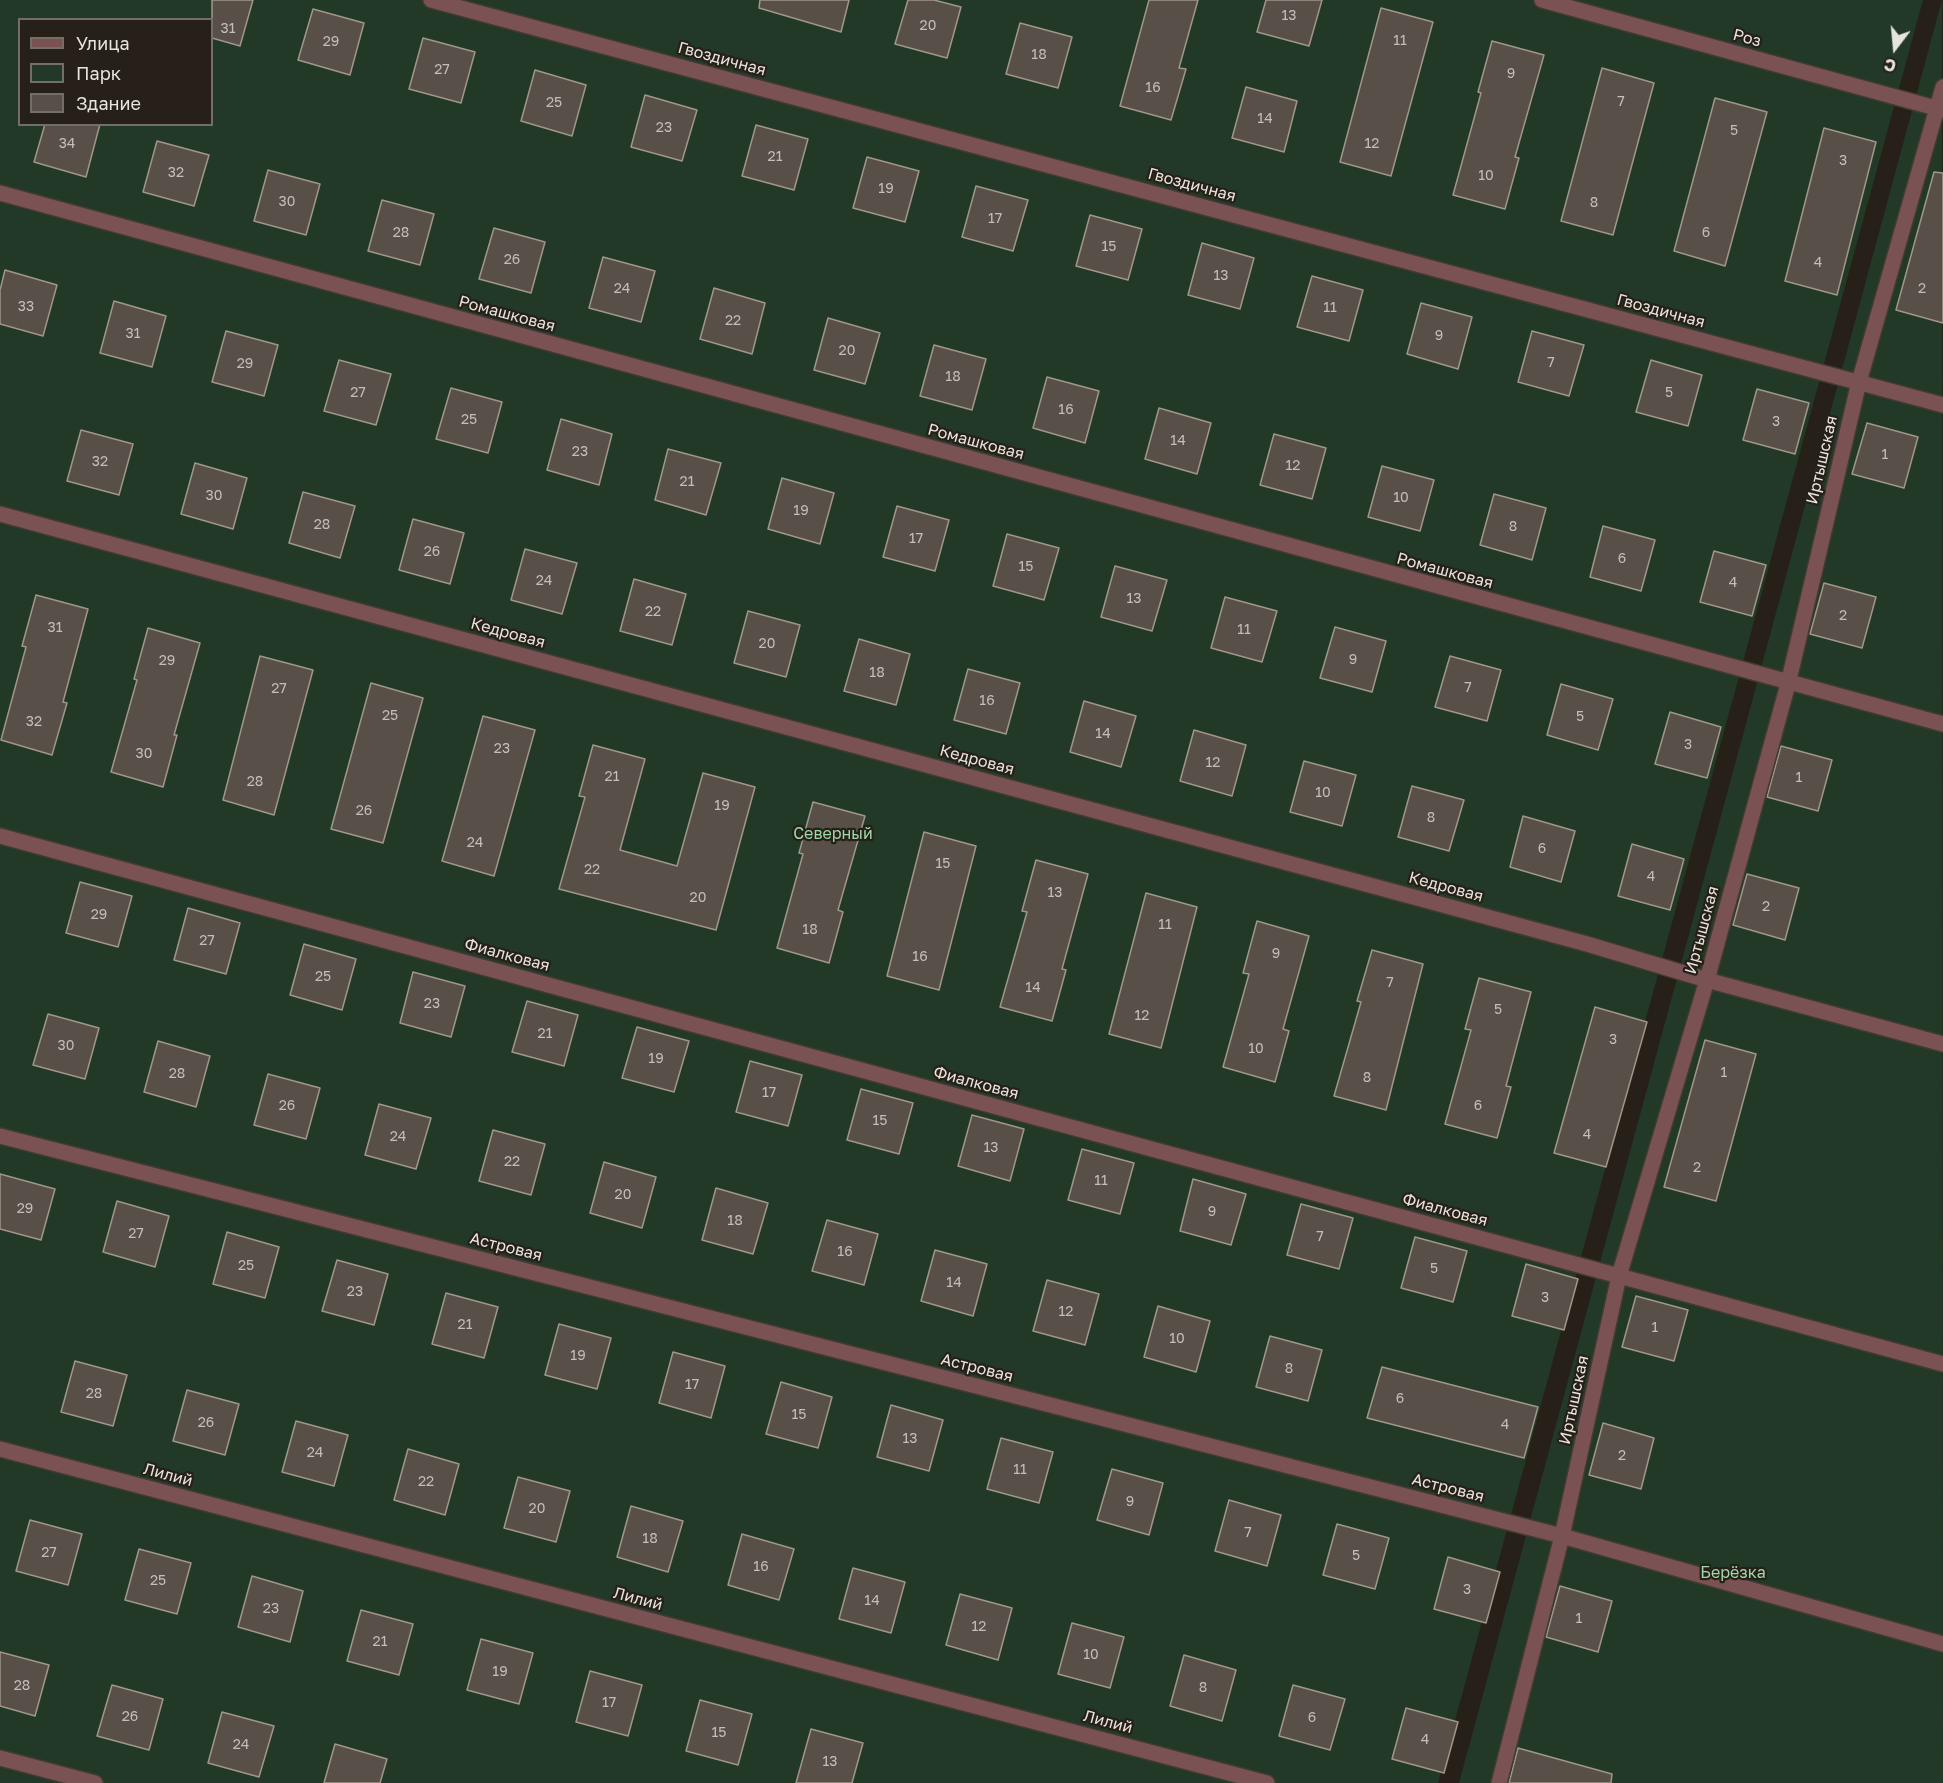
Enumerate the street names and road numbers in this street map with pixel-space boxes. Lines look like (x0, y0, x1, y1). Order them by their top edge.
street label: Роз (1731, 25, 1763, 51)
street label: Гвоздичная (676, 38, 768, 80)
street label: Гвоздичная (1146, 164, 1238, 206)
street label: Гвоздичная (1615, 290, 1707, 332)
street label: Ромашковая (457, 292, 557, 336)
street label: Иртышская (1802, 414, 1842, 506)
street label: Ромашковая (926, 420, 1026, 464)
street label: Ромашковая (1395, 549, 1495, 593)
street label: Кедровая (469, 614, 547, 652)
street label: Кедровая (938, 741, 1016, 779)
street label: Кедровая (1407, 868, 1485, 906)
street label: Иртышская (1681, 884, 1723, 976)
street label: Фиалковая (462, 934, 552, 976)
street label: Фиалковая (931, 1062, 1021, 1104)
street label: Фиалковая (1400, 1189, 1490, 1231)
street label: Астровая (468, 1229, 544, 1265)
street label: Астровая (939, 1350, 1015, 1386)
street label: Иртышская (1555, 1354, 1593, 1446)
street label: Лилий (141, 1459, 195, 1491)
street label: Астровая (1410, 1470, 1486, 1506)
street label: Лилий (611, 1583, 665, 1615)
street label: Лилий (1081, 1706, 1135, 1738)

